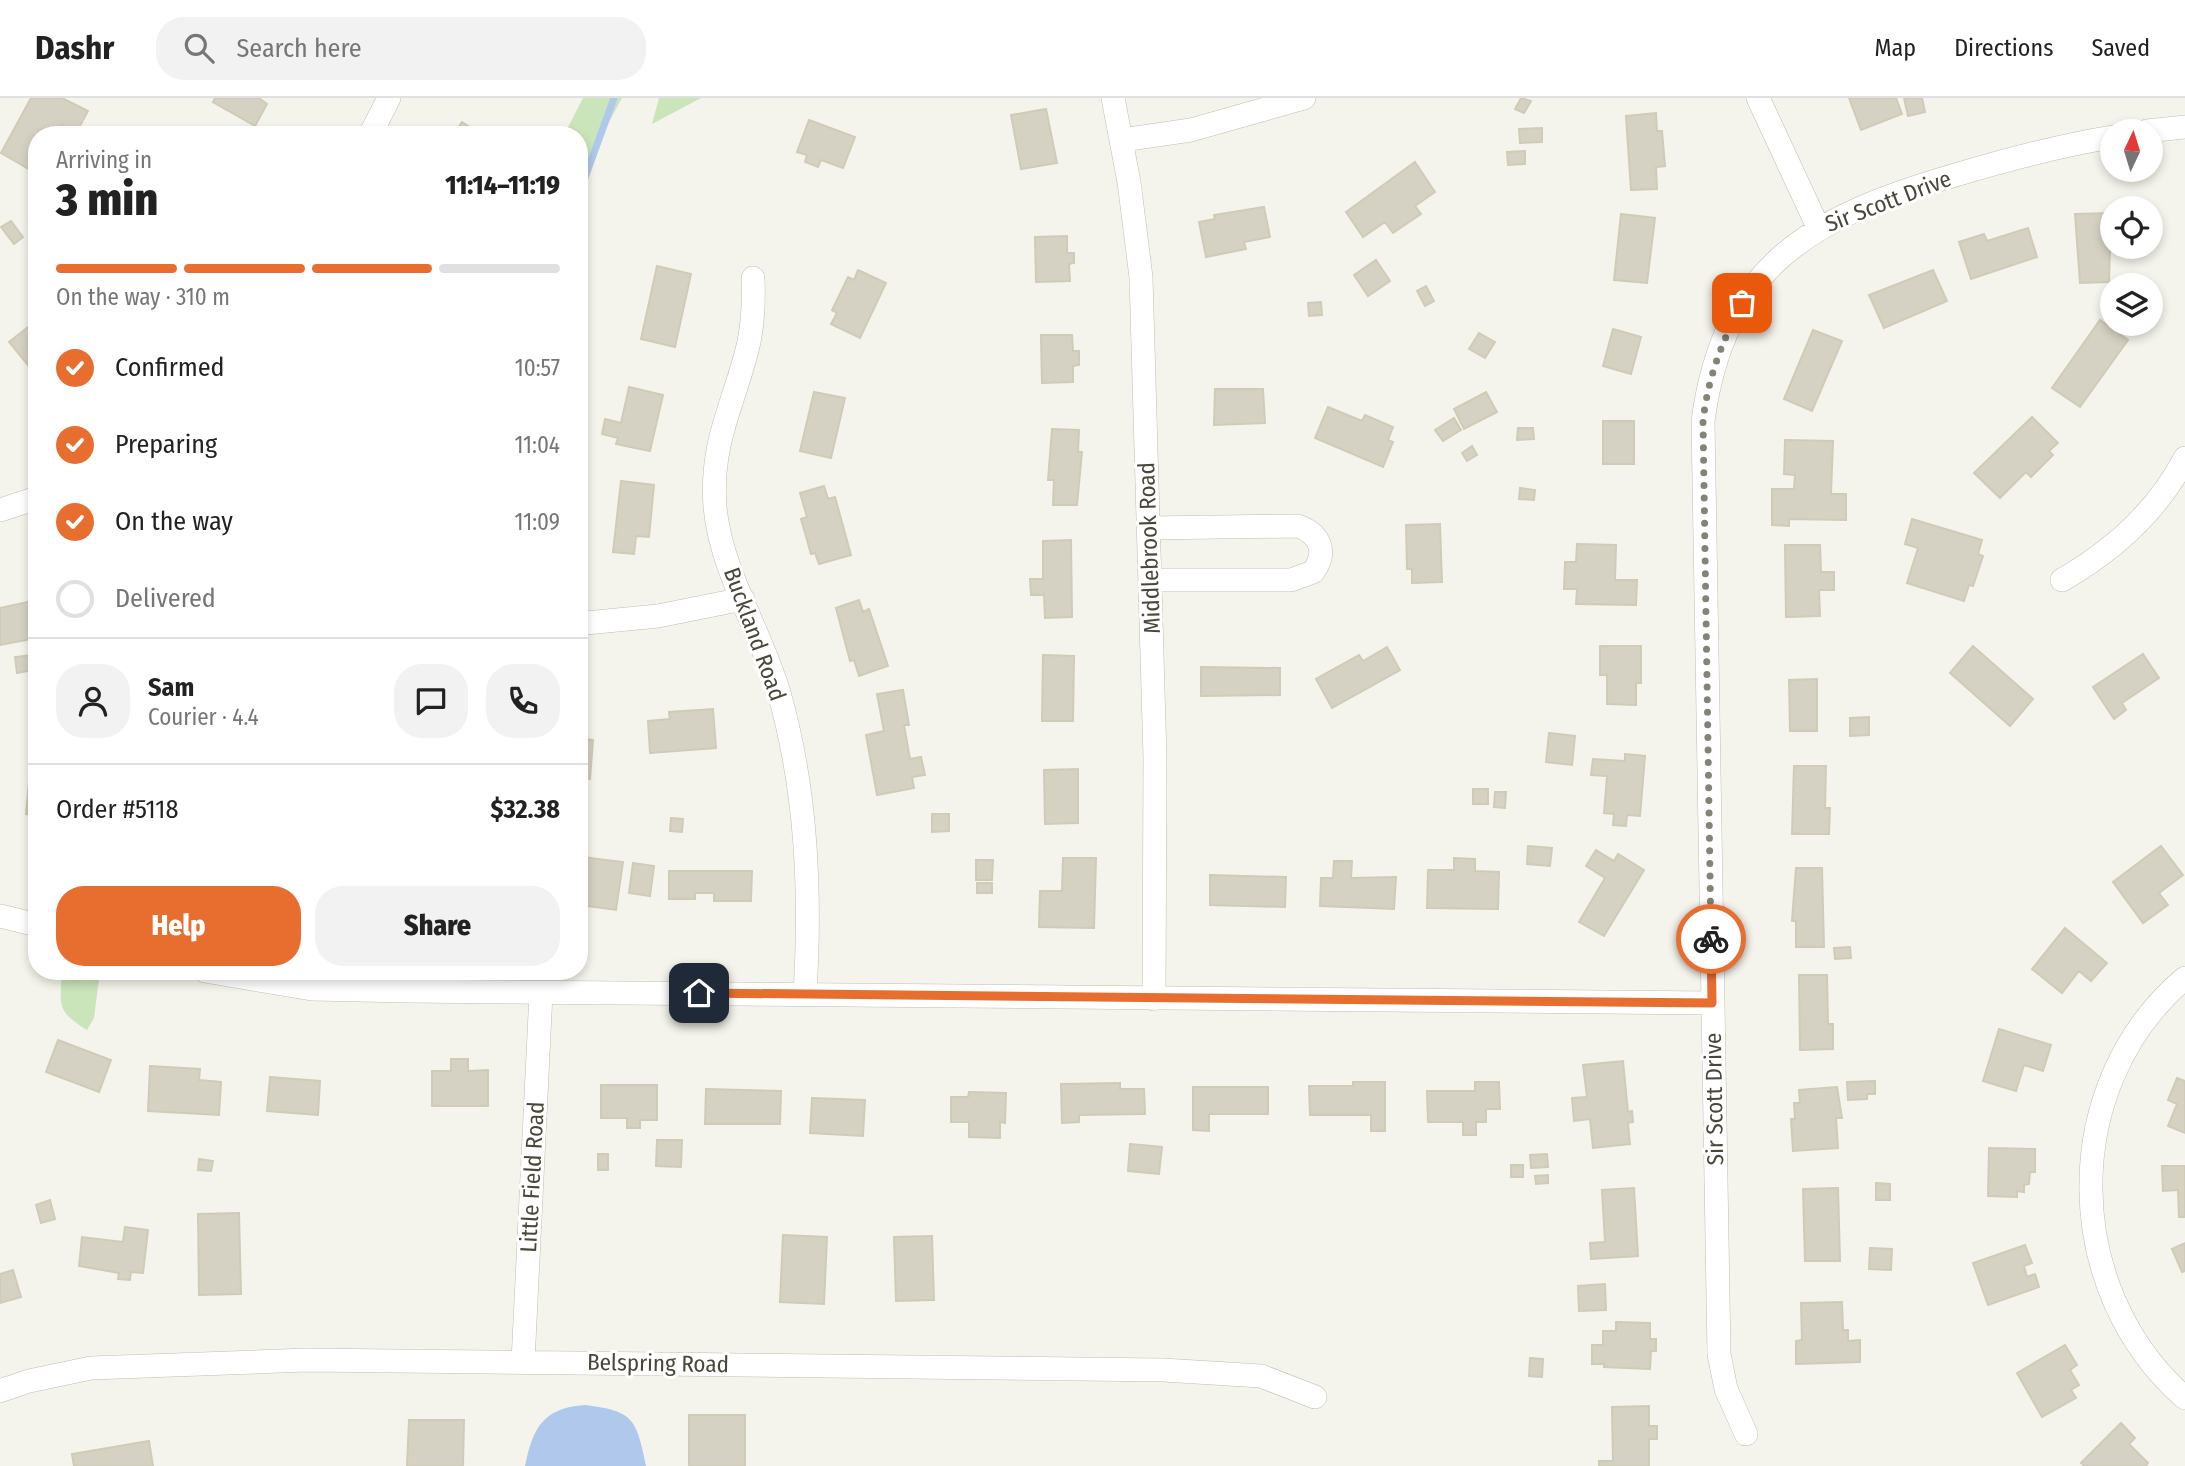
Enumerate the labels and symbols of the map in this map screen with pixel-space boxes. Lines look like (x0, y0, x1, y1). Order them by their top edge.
north arrow (2100, 119, 2163, 182)
street label: Sir Scott Drive (1821, 164, 1955, 238)
pin (1712, 273, 1772, 333)
street label: Middlebrook Road (1132, 462, 1166, 634)
street label: Buckland Road (718, 563, 792, 705)
courier (1676, 904, 1746, 974)
pin (669, 963, 729, 1023)
street label: Sir Scott Drive (1699, 1032, 1729, 1166)
street label: Little Field Road (514, 1101, 550, 1253)
street label: Belspring Road (587, 1348, 729, 1378)

